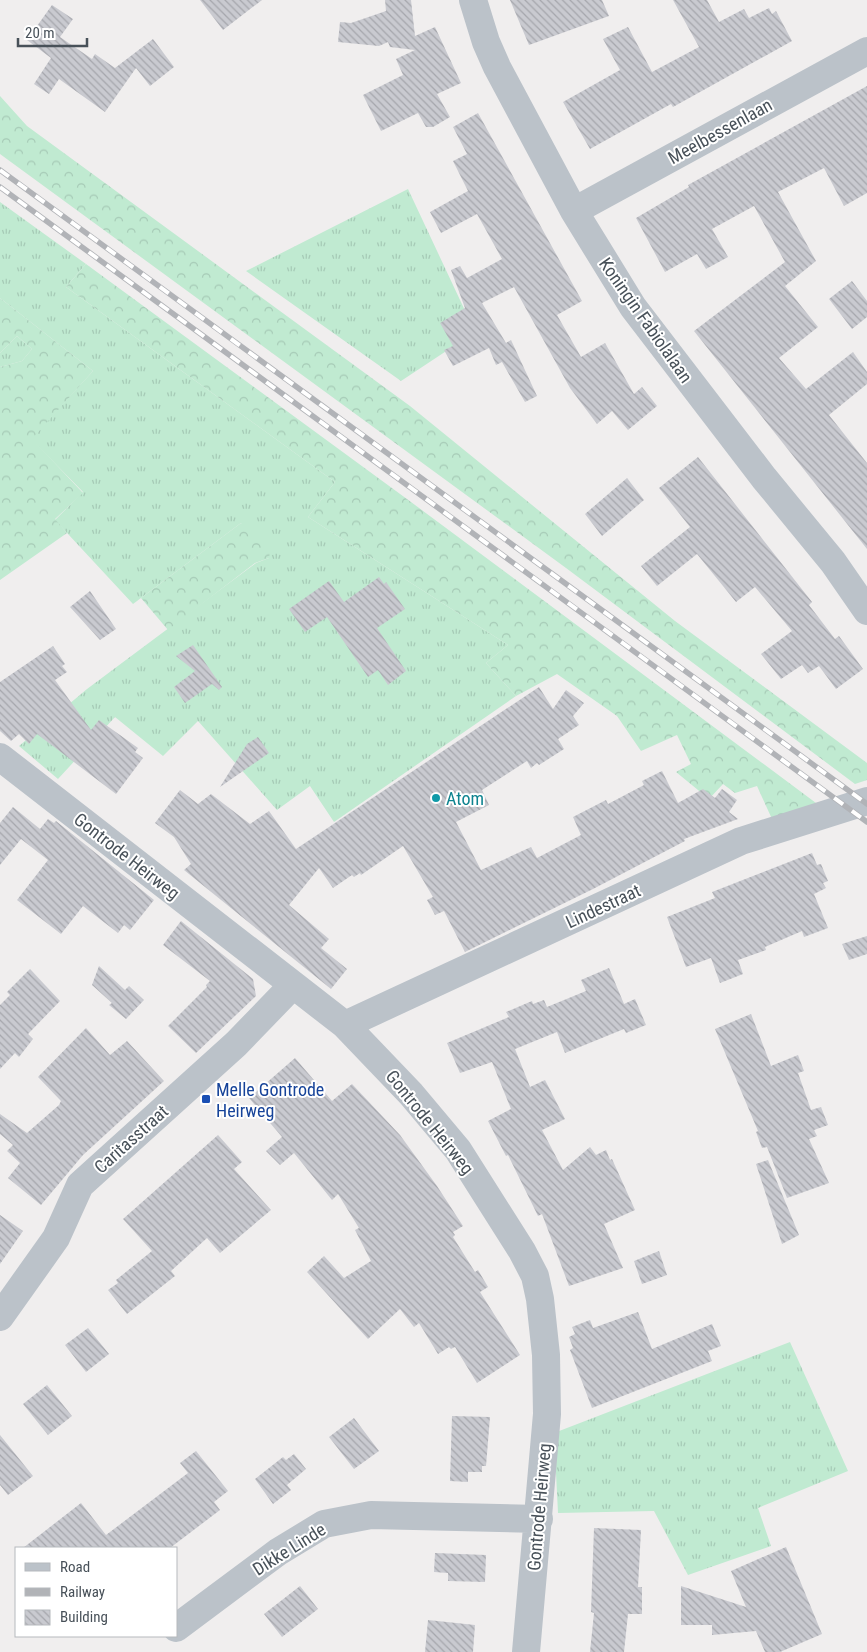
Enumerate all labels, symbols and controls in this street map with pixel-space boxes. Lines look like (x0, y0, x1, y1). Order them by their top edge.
scale bar (18, 15, 86, 47)
text: 20 m (25, 24, 55, 42)
street label: Meelbessenlaan (664, 94, 776, 168)
street label: Koningin Fabiolalaan (595, 253, 697, 387)
place label: Atom (446, 788, 484, 809)
marker: Atom (430, 792, 442, 804)
street label: Gontrode Heirweg (70, 808, 184, 904)
street label: Lindestraat (562, 880, 644, 932)
street label: Gontrode Heirweg (382, 1066, 478, 1178)
place label: Melle Gontrode Heirweg (216, 1079, 324, 1121)
marker: Melle Gontrode Heirweg (200, 1093, 212, 1105)
street label: Caritasstraat (90, 1100, 172, 1178)
street label: Gontrode Heirweg (523, 1442, 555, 1572)
street label: Dikke Linde (249, 1518, 329, 1580)
legend (15, 1547, 178, 1637)
text: Road (60, 1558, 90, 1576)
text: Railway (60, 1583, 105, 1601)
text: Building (60, 1608, 108, 1626)

